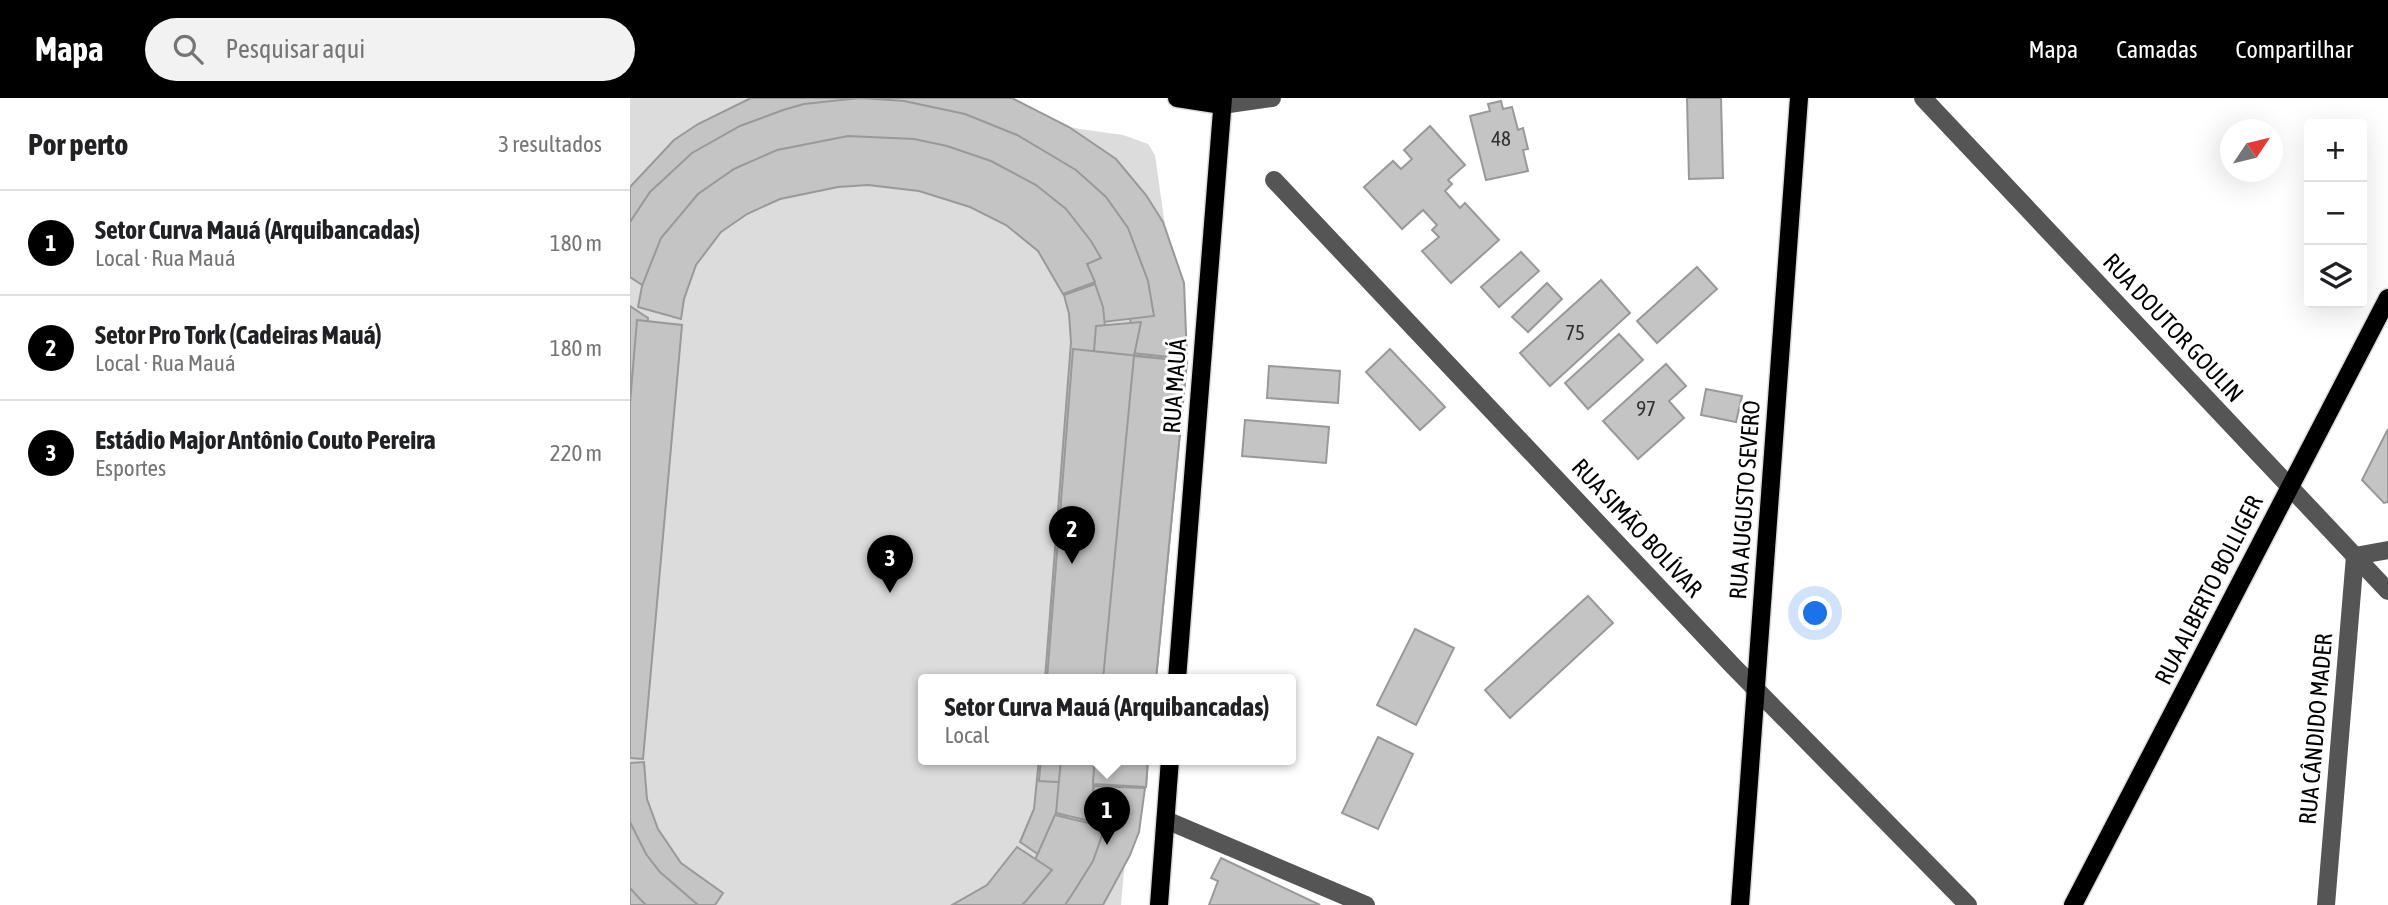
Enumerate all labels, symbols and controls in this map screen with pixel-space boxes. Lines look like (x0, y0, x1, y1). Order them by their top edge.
search box (145, 18, 635, 81)
text: Mapa (35, 30, 103, 68)
icon: search (169, 30, 207, 68)
text: Pesquisar aqui (225, 34, 365, 64)
text: Mapa (2028, 36, 2078, 63)
text: Camadas (2116, 36, 2198, 63)
text: Compartilhar (2236, 36, 2353, 63)
north arrow (2220, 119, 2283, 182)
map controls (2304, 119, 2367, 308)
button: + (2304, 119, 2367, 182)
house number: 48 (1491, 126, 1511, 150)
text: Por perto (28, 127, 128, 161)
text: 3 resultados (498, 131, 602, 157)
button: − (2304, 182, 2367, 245)
text: Setor Curva Mauá (Arquibancadas) (95, 215, 420, 245)
text: 1 (46, 230, 56, 256)
text: 180 m (550, 230, 602, 256)
text: Local · Rua Mauá (95, 245, 236, 271)
button: layers (2304, 245, 2367, 308)
street label: RUA DOUTOR GOULIN (2098, 248, 2249, 407)
text: Setor Pro Tork (Cadeiras Mauá) (95, 320, 382, 350)
house number: 75 (1565, 320, 1585, 344)
text: 2 (46, 335, 56, 361)
text: 180 m (550, 335, 602, 361)
street label: RUA MAUÁ (1158, 337, 1191, 434)
text: Local · Rua Mauá (95, 350, 236, 376)
house number: 97 (1636, 396, 1656, 420)
street label: RUA AUGUSTO SEVERO (1724, 400, 1765, 600)
text: Estádio Major Antônio Couto Pereira (95, 425, 436, 455)
text: 3 (46, 440, 56, 466)
text: 220 m (550, 440, 602, 466)
street label: RUA SIMÃO BOLÍVAR (1567, 453, 1708, 602)
text: Esportes (95, 455, 166, 481)
street label: RUA ALBERTO BOLLIGER (2149, 491, 2268, 689)
pin: 2 (1049, 506, 1095, 564)
pin: 3 (867, 535, 913, 593)
your location (1798, 596, 1832, 630)
street label: RUA CÂNDIDO MADER (2294, 632, 2337, 826)
popup (918, 674, 1296, 765)
text: Setor Curva Mauá (Arquibancadas) (944, 692, 1270, 722)
text: Local (944, 722, 989, 748)
pin: 1 (1084, 787, 1130, 845)

